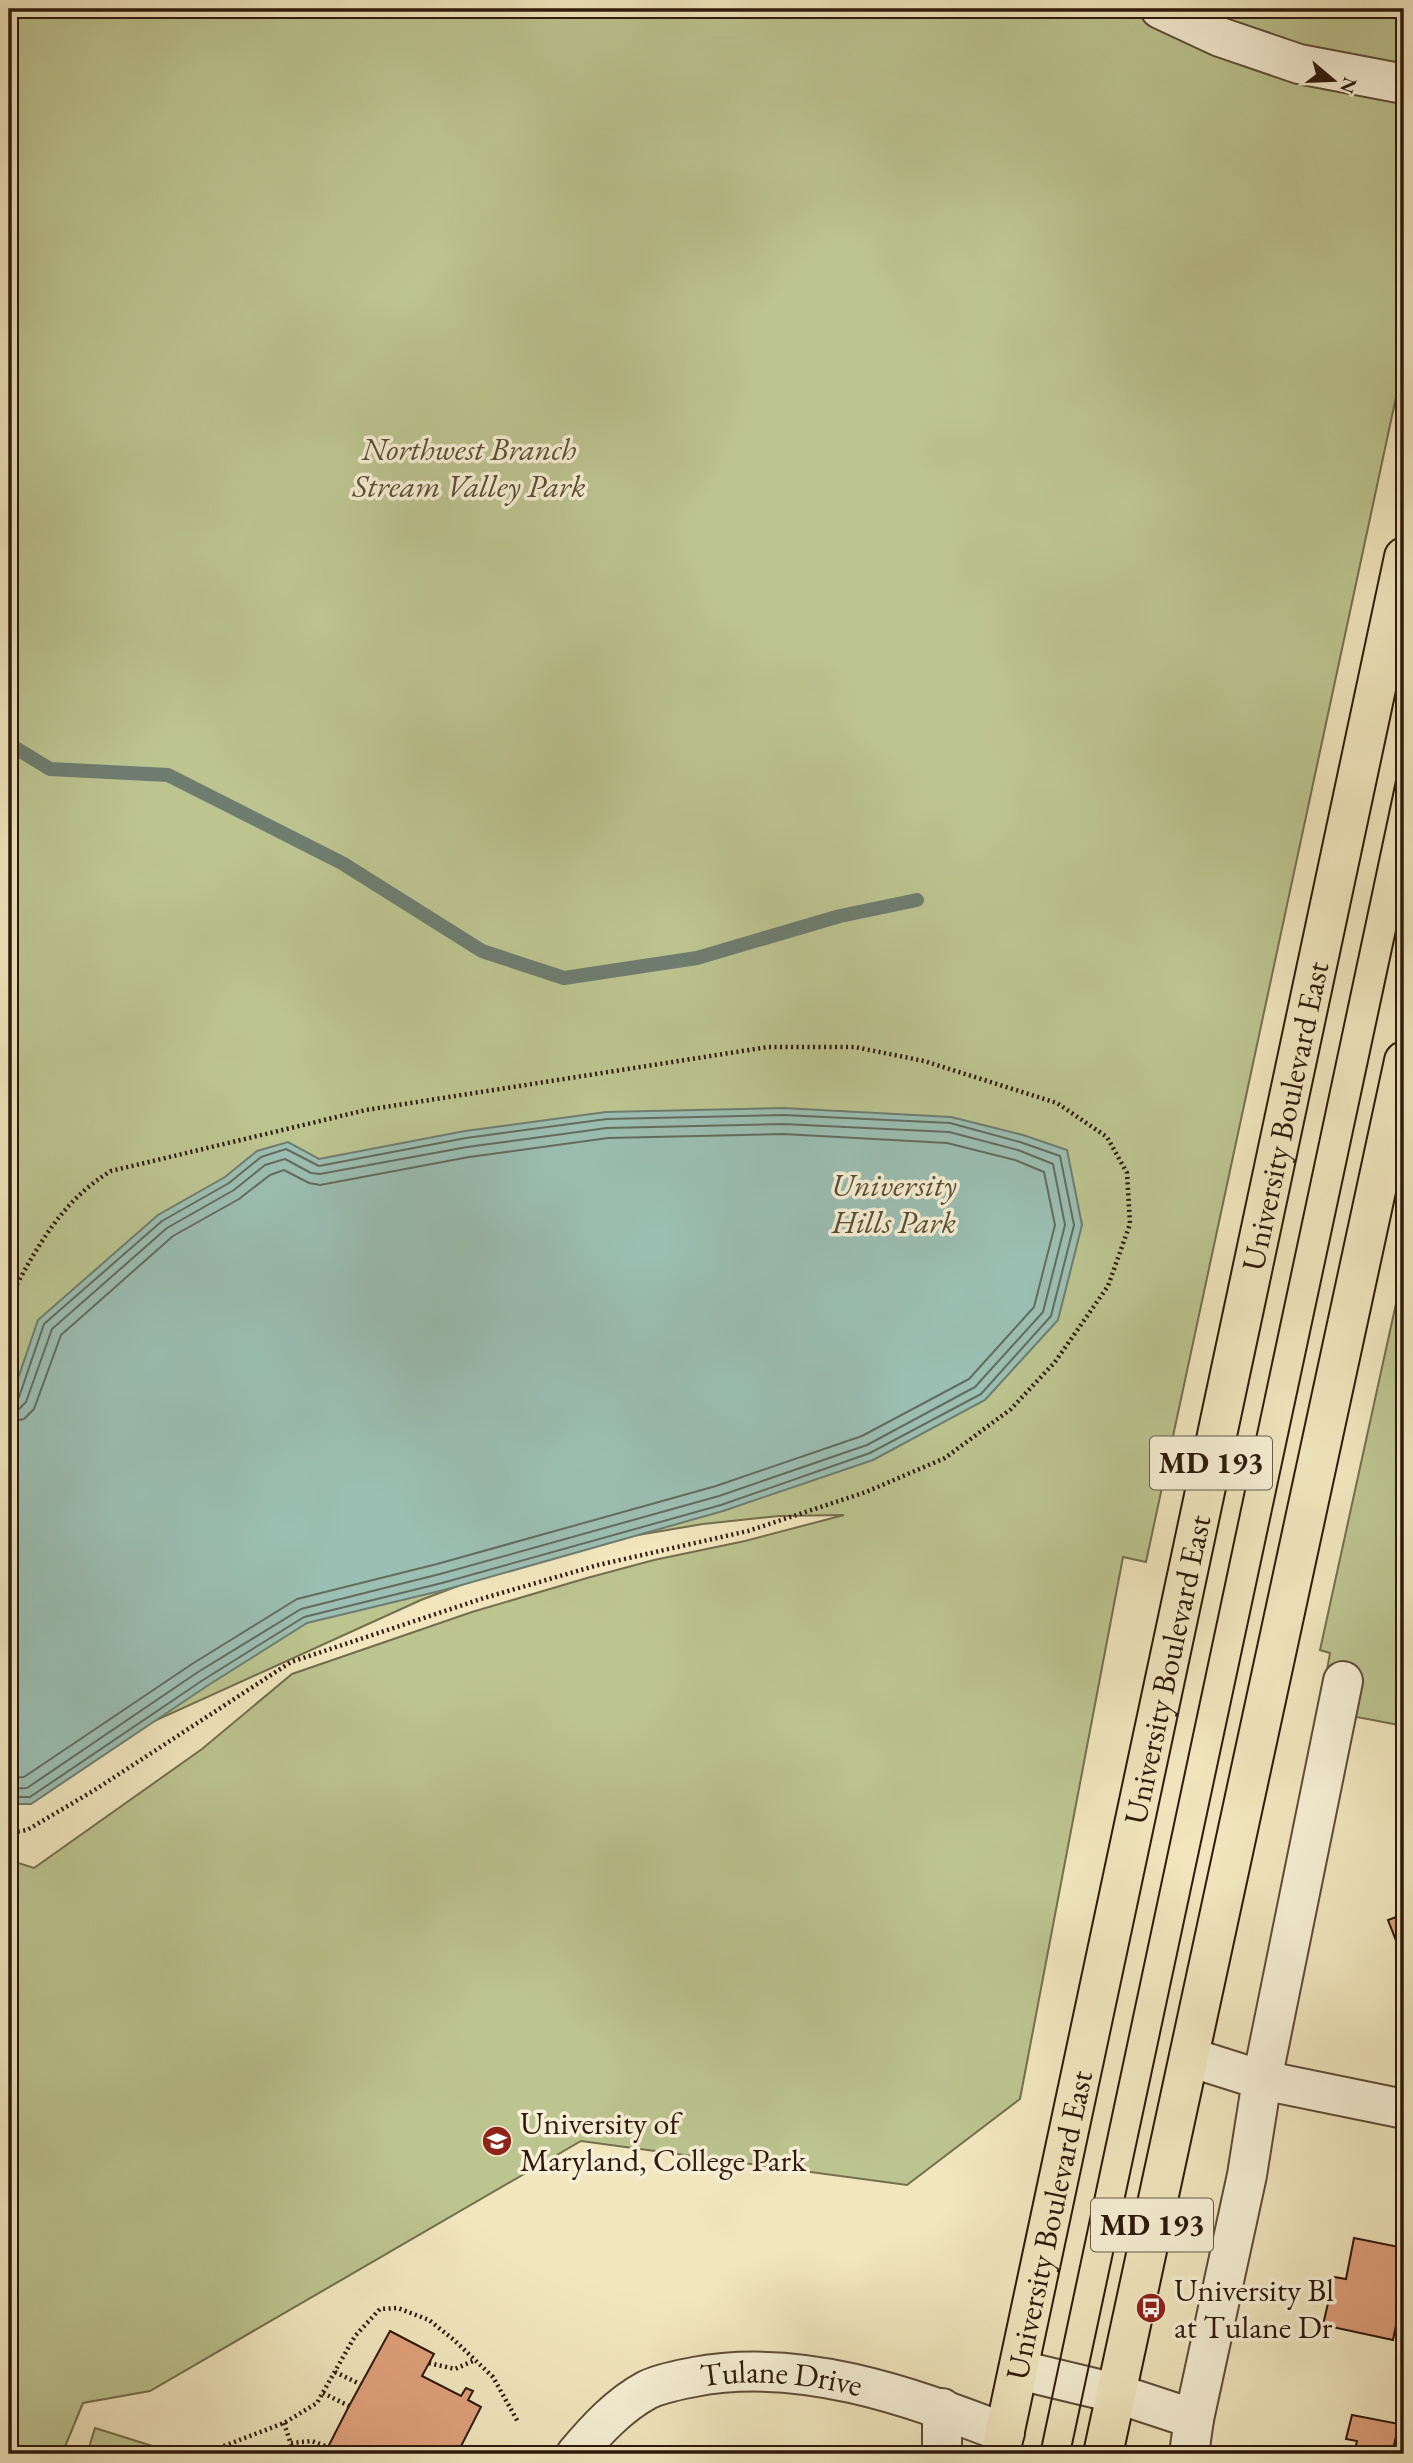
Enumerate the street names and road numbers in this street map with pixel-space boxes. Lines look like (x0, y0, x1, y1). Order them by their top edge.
street label: University Boulevard East (1232, 957, 1338, 1275)
road number: MD 193 (1150, 1436, 1272, 1490)
street label: University Boulevard East (1114, 1511, 1220, 1828)
street label: University Boulevard East (995, 2067, 1102, 2384)
road number: MD 193 (1091, 2198, 1213, 2252)
street label: Tulane Drive (698, 2350, 867, 2406)

